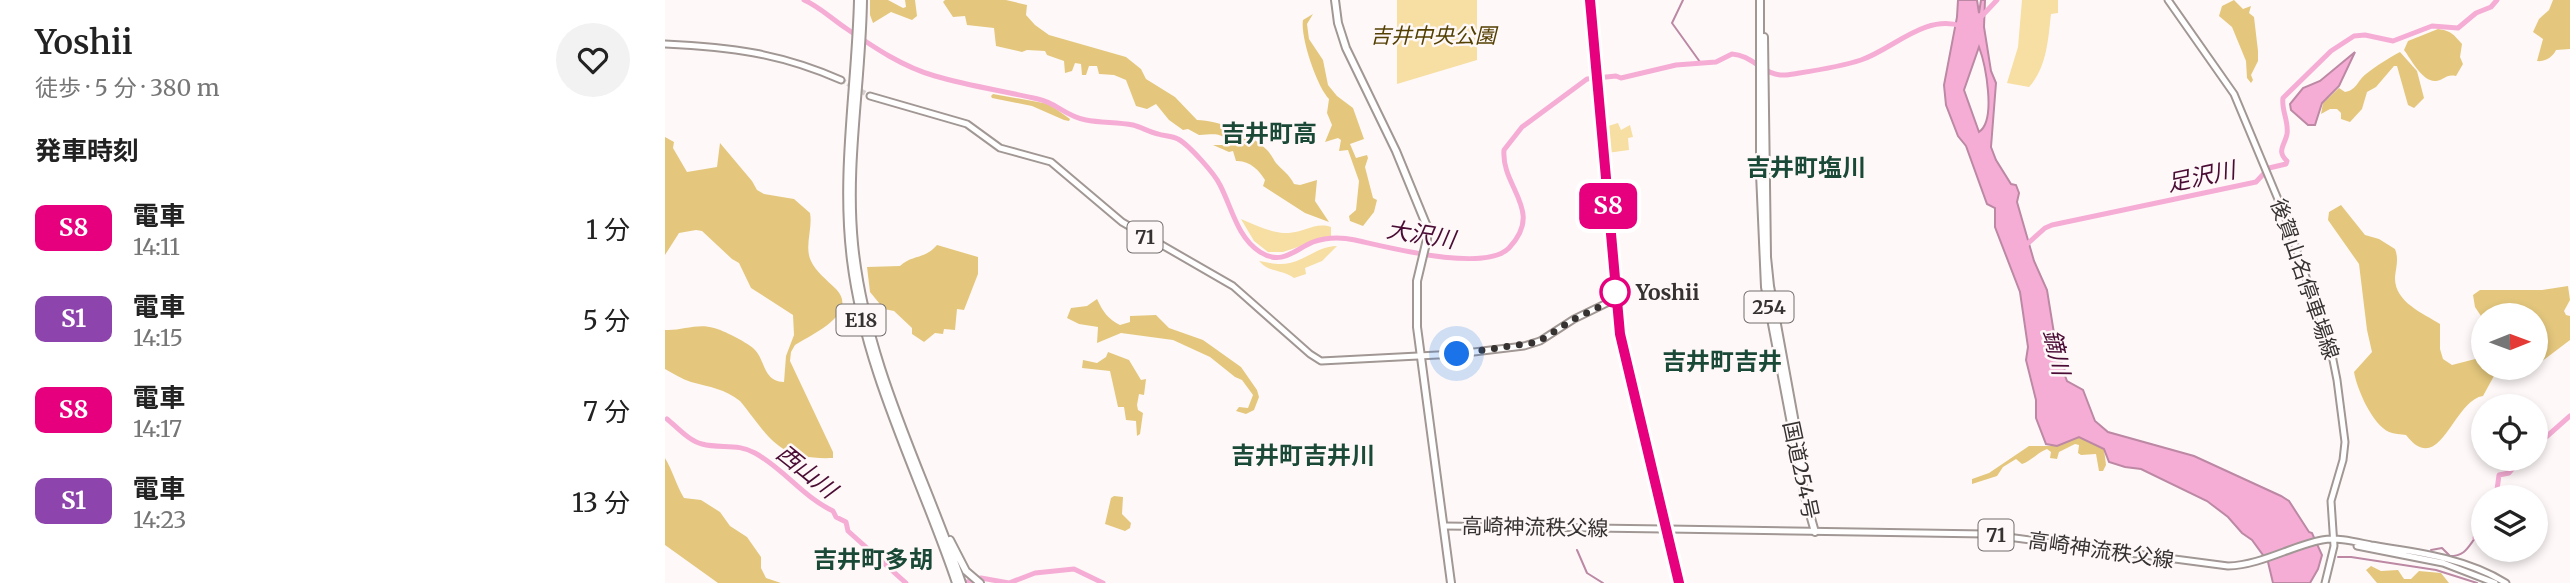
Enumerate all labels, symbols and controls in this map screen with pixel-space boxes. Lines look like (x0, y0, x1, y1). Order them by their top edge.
text: Yoshii (35, 22, 133, 63)
park label: 吉井中央公園 (1370, 22, 1499, 49)
button: heart (556, 23, 630, 97)
text: 徒歩 · 5 分 · 380 m (35, 73, 220, 102)
district label: 吉井町高 (1221, 118, 1317, 149)
text: 発車時刻 (35, 134, 139, 167)
district label: 吉井町塩川 (1746, 152, 1866, 183)
water label: 足沢川 (2164, 154, 2241, 197)
line badge: S8 (1577, 183, 1639, 229)
text: S8 (1593, 190, 1623, 221)
street label: 後賀山名停車場線 (2265, 195, 2345, 363)
text: 電車 (133, 199, 185, 232)
text: S8 (59, 212, 88, 243)
text: 1 分 (586, 213, 630, 246)
water label: 大沢川 (1385, 214, 1460, 254)
road number: 71 (1127, 221, 1163, 252)
text: 14:11 (133, 232, 180, 261)
marker: Yoshii (1600, 277, 1630, 307)
place label: Yoshii (1635, 279, 1699, 306)
text: 電車 (133, 290, 185, 323)
road number: 254 (1745, 292, 1793, 322)
text: S1 (61, 303, 86, 334)
north arrow (2471, 303, 2548, 380)
map controls (2471, 303, 2548, 562)
text: 5 分 (583, 304, 630, 337)
road number: E18 (837, 304, 885, 336)
text: 14:15 (133, 323, 183, 352)
water label: 鏑川 (2038, 326, 2077, 381)
your location (1439, 336, 1474, 371)
district label: 吉井町吉井 (1662, 346, 1782, 377)
text: 電車 (133, 381, 185, 414)
text: S8 (59, 394, 88, 425)
button: locate (2471, 394, 2548, 471)
text: 7 分 (583, 395, 630, 428)
text: 14:17 (133, 414, 182, 443)
street label: 国道254号 (1777, 419, 1825, 521)
water label: 西山川 (771, 438, 845, 506)
district label: 吉井町吉井川 (1231, 440, 1375, 471)
text: 電車 (133, 472, 185, 505)
text: S1 (61, 485, 86, 516)
button: layers (2471, 485, 2548, 562)
text: 13 分 (572, 486, 630, 519)
text: 14:23 (133, 505, 186, 534)
street label: 高崎神流秩父線 (1461, 512, 1609, 542)
road number: 71 (1979, 520, 2013, 550)
street label: 高崎神流秩父線 (2026, 526, 2176, 574)
district label: 吉井町多胡 (813, 544, 933, 575)

